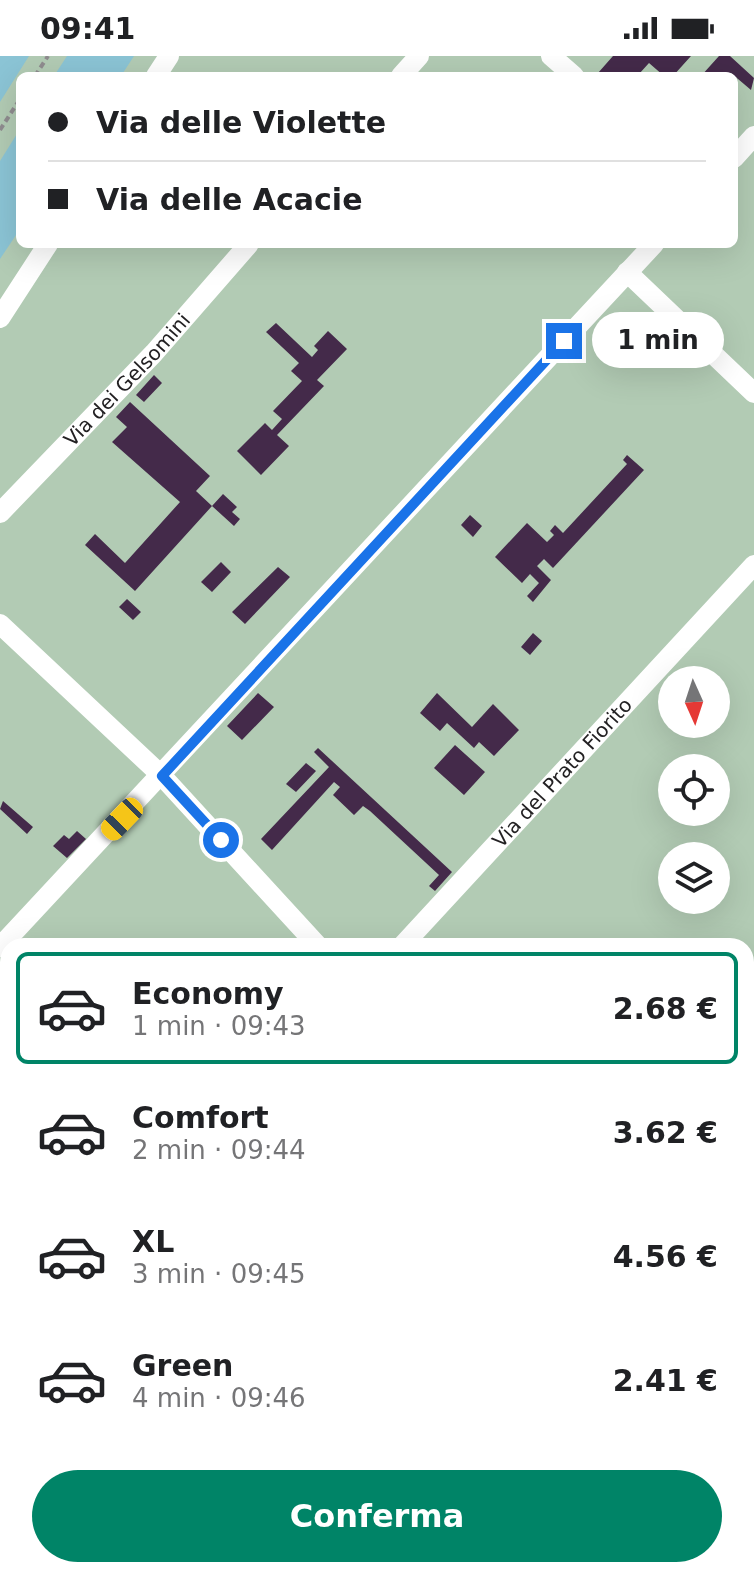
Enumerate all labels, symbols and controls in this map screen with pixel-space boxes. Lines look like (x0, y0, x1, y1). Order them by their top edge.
text: 09:41 (40, 11, 136, 46)
text: Via delle Violette (96, 105, 386, 140)
text: Via delle Acacie (96, 182, 363, 217)
street label: Via dei Gelsomini (59, 308, 195, 451)
callout: 1 min (592, 313, 724, 369)
route end (546, 323, 582, 359)
text: 1 min (617, 325, 699, 355)
north arrow (658, 666, 730, 738)
map controls (658, 666, 730, 914)
street label: Via del Prato Fiorito (487, 693, 637, 852)
button: locate (658, 754, 730, 826)
car (97, 793, 147, 845)
route start (203, 822, 239, 858)
button: layers (658, 842, 730, 914)
icon: car (36, 972, 108, 1044)
text: Economy (132, 976, 284, 1011)
text: 2.68 € (613, 991, 718, 1026)
text: 1 min · 09:43 (132, 1011, 306, 1041)
icon: car (36, 1096, 108, 1168)
text: Comfort (132, 1100, 269, 1135)
text: 3.62 € (613, 1115, 718, 1150)
text: 2 min · 09:44 (132, 1135, 306, 1165)
icon: car (36, 1220, 108, 1292)
text: XL (132, 1224, 174, 1259)
text: 4.56 € (613, 1239, 718, 1274)
text: 3 min · 09:45 (132, 1259, 306, 1289)
icon: car (36, 1344, 108, 1416)
text: Green (132, 1348, 233, 1383)
text: 2.41 € (613, 1363, 718, 1398)
text: 4 min · 09:46 (132, 1383, 306, 1413)
button: Conferma (32, 1470, 722, 1562)

